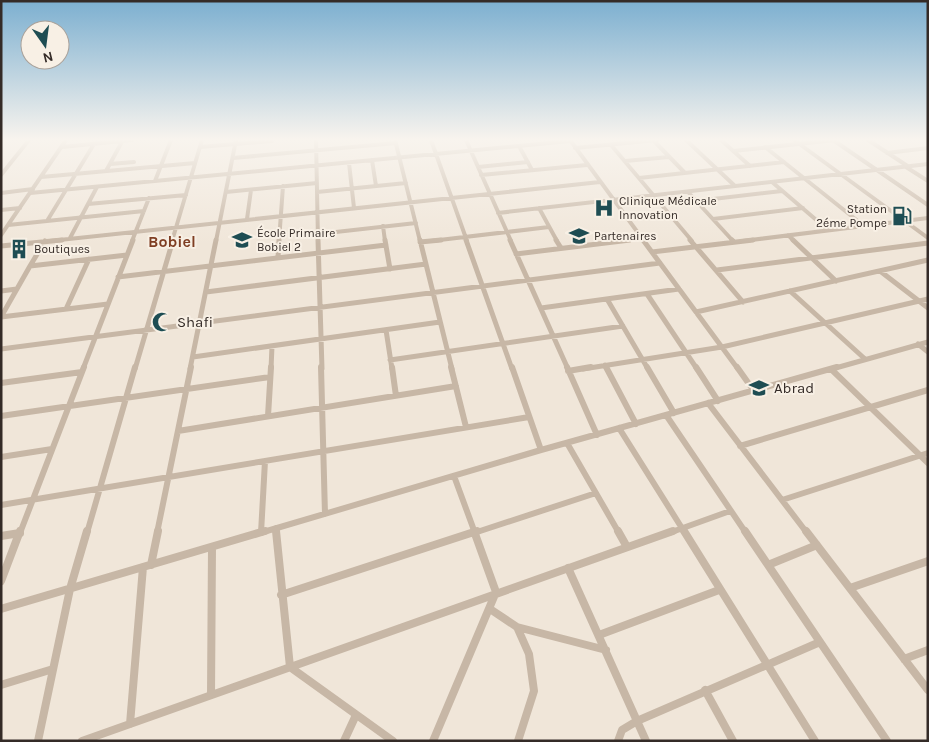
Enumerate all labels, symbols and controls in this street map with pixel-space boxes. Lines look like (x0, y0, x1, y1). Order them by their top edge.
north arrow (20, 20, 70, 70)
text: N (41, 48, 55, 67)
place label: Clinique Médicale Innovation (619, 194, 717, 222)
hospital icon: Clinique Médicale Innovation (593, 197, 615, 219)
place label: Station 2éme Pompe (816, 202, 887, 230)
fuel station icon: Station 2éme Pompe (891, 205, 913, 227)
place label: École Primaire Bobiel 2 (257, 225, 335, 254)
school or university icon: Partenaires (568, 225, 590, 247)
school or university icon: École Primaire Bobiel 2 (231, 229, 253, 251)
place label: Partenaires (594, 229, 657, 243)
district label: Bobiel (148, 232, 196, 251)
building icon: Boutiques (8, 238, 30, 260)
place label: Boutiques (34, 242, 90, 256)
mosque icon: Shafi (151, 311, 173, 333)
place label: Shafi (177, 313, 213, 331)
school or university icon: Abrad (748, 377, 770, 399)
place label: Abrad (774, 379, 814, 397)

